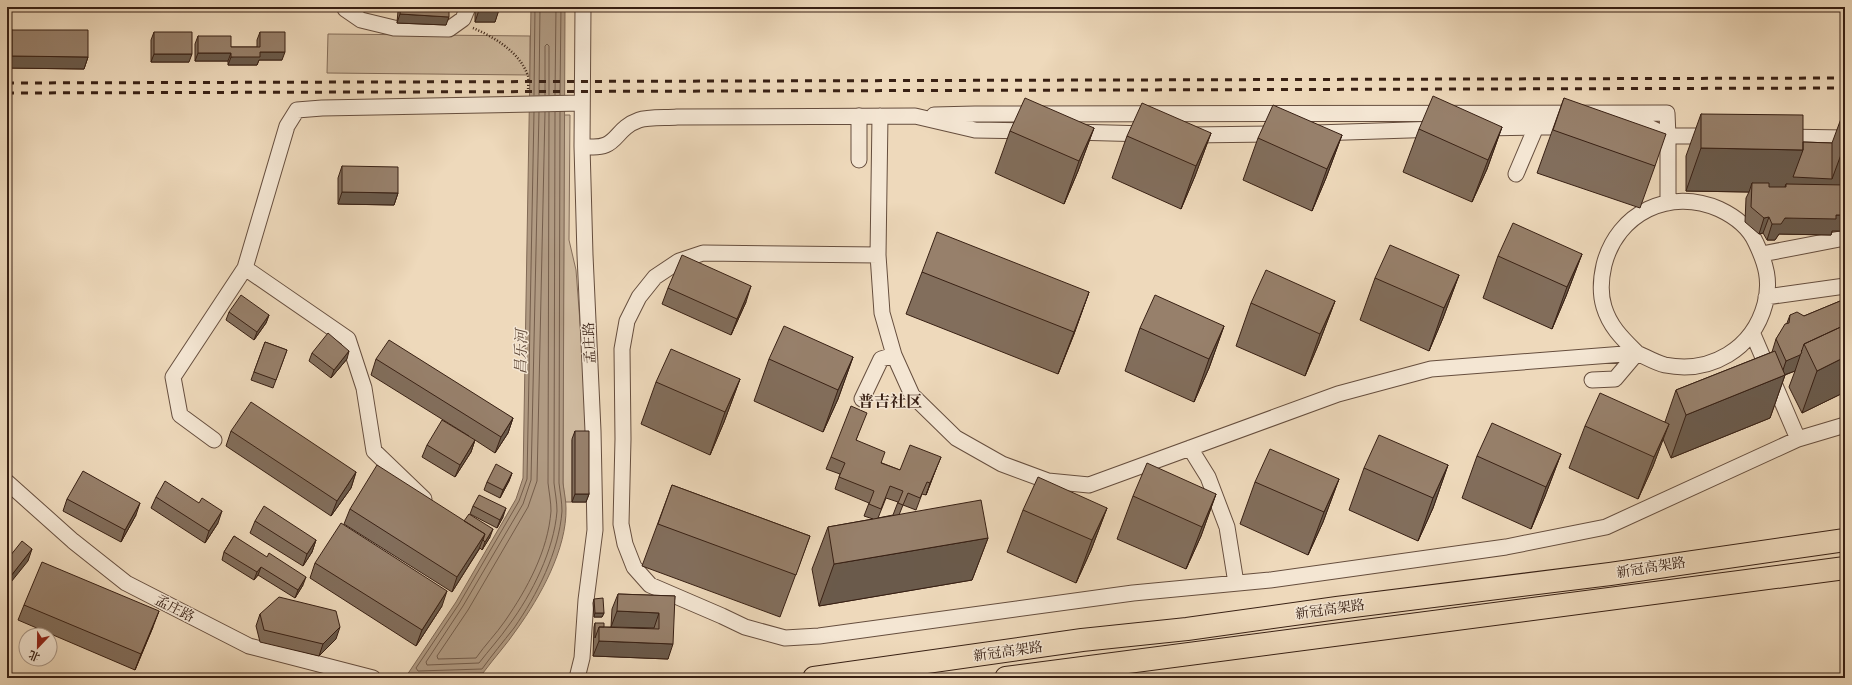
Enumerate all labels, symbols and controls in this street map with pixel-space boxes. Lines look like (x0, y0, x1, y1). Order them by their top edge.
street label: 孟庄路 (580, 322, 599, 364)
water label: 昌乐河 (512, 326, 531, 375)
district label: 普吉社区 (858, 392, 922, 412)
street label: 新冠高架路 (1615, 554, 1687, 581)
street label: 孟庄路 (152, 591, 197, 626)
street label: 新冠高架路 (1294, 596, 1366, 623)
north arrow (18, 627, 58, 667)
street label: 新冠高架路 (972, 638, 1044, 665)
text: 北 (27, 648, 42, 664)

